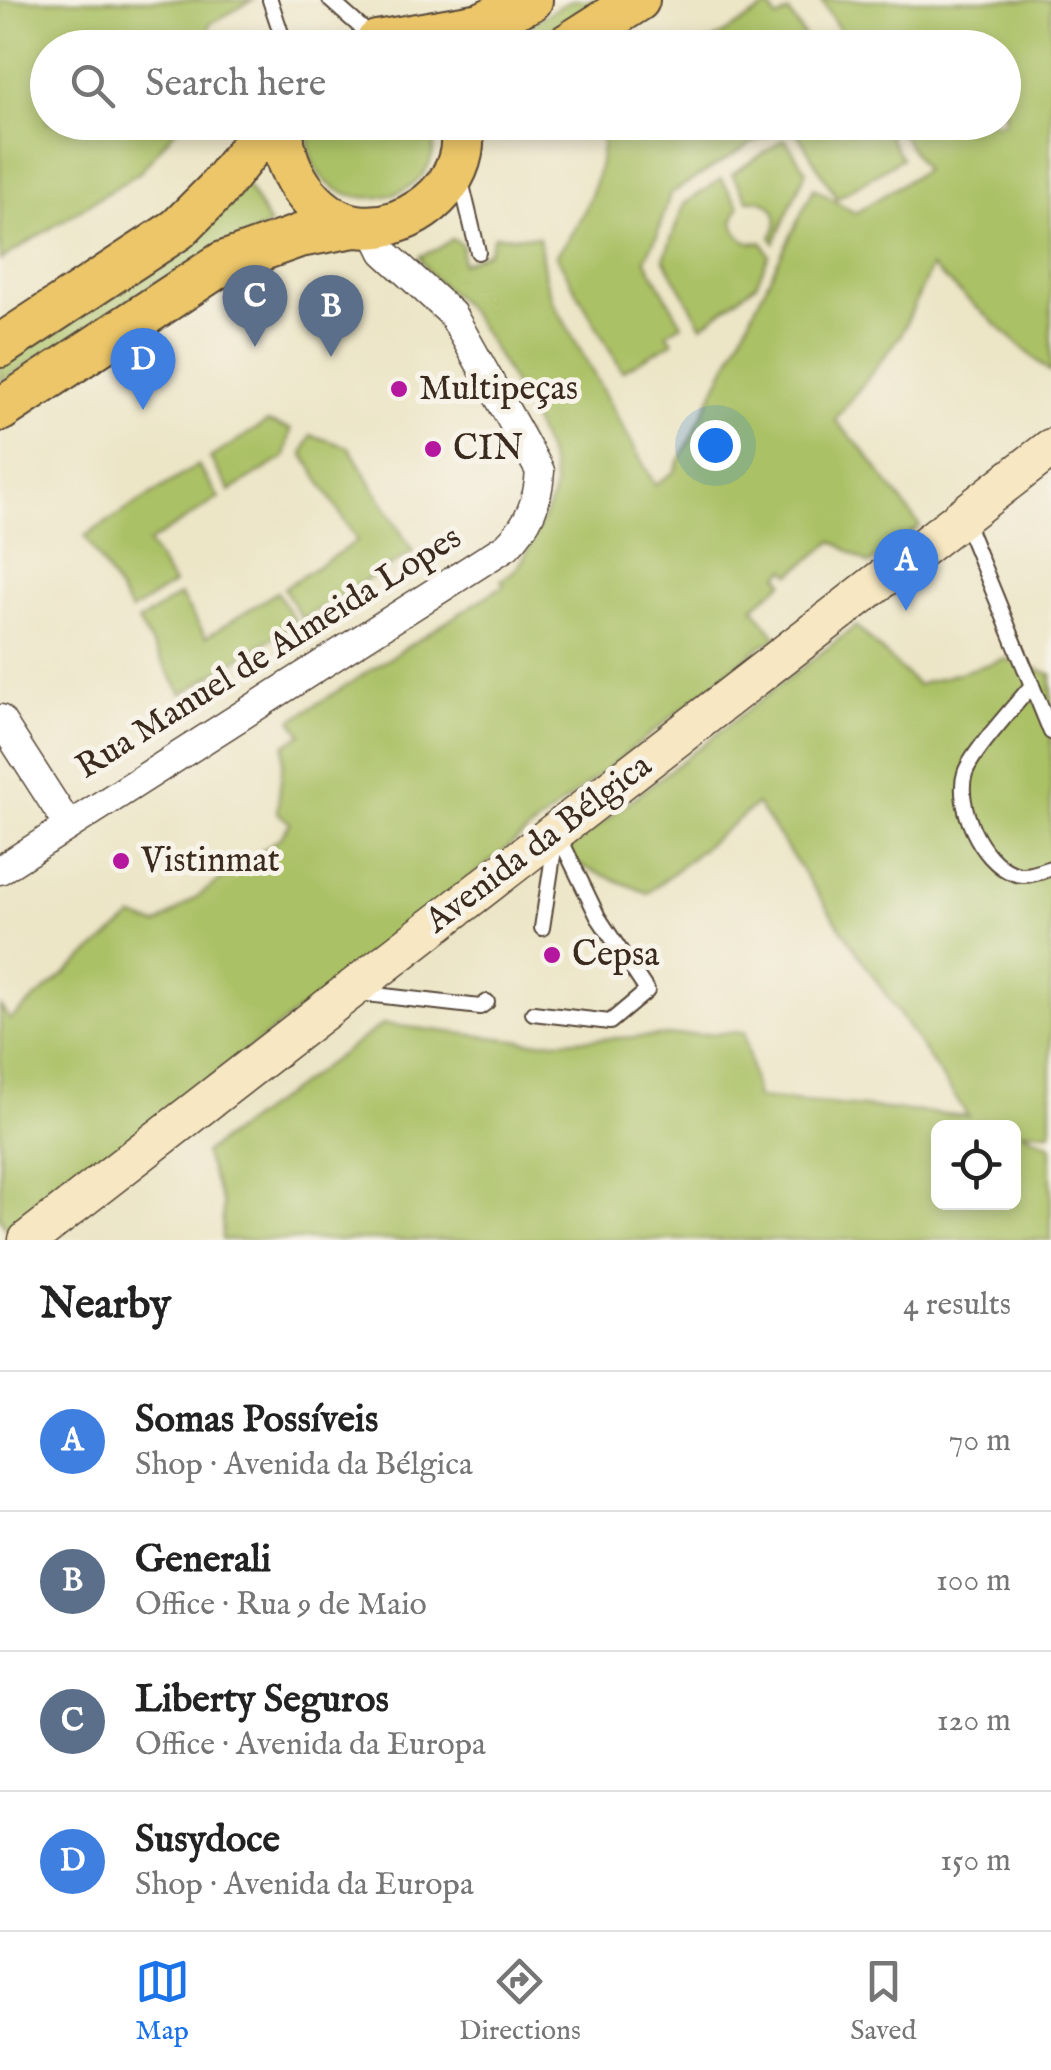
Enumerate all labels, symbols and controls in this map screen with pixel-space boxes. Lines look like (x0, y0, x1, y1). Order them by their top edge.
search box (30, 30, 1021, 140)
icon: search (65, 58, 120, 113)
text: Search here (145, 61, 326, 109)
pin: C (222, 264, 288, 347)
pin: B (298, 274, 364, 357)
pin: D (110, 328, 176, 410)
place label: Multipeças (419, 367, 578, 412)
marker: Multipeças (388, 378, 410, 400)
your location (690, 420, 741, 471)
place label: CIN (453, 427, 523, 472)
marker: CIN (422, 438, 444, 460)
street label: Rua Manuel de Almeida Lopes (68, 516, 470, 790)
pin: A (874, 528, 938, 611)
street label: Avenida da Bélgica (416, 744, 662, 944)
place label: Vistinmat (140, 839, 280, 884)
marker: Vistinmat (110, 850, 132, 872)
place label: Cepsa (572, 933, 660, 978)
marker: Cepsa (541, 944, 563, 966)
map controls (931, 1120, 1021, 1210)
button: locate (931, 1120, 1021, 1210)
text: Nearby (40, 1279, 171, 1332)
text: 4 results (903, 1285, 1011, 1326)
text: Somas Possíveis (135, 1397, 378, 1445)
text: A (62, 1421, 83, 1462)
text: 70 m (949, 1421, 1011, 1462)
text: Shop · Avenida da Bélgica (135, 1445, 473, 1486)
text: Generali (135, 1537, 271, 1585)
text: B (62, 1561, 83, 1602)
text: 100 m (936, 1561, 1011, 1602)
text: Office · Rua 9 de Maio (135, 1585, 427, 1626)
text: Liberty Seguros (135, 1677, 389, 1725)
text: C (61, 1701, 84, 1742)
text: 120 m (937, 1701, 1011, 1742)
text: Office · Avenida da Europa (135, 1725, 486, 1766)
text: Susydoce (135, 1817, 280, 1865)
text: D (60, 1841, 85, 1882)
text: 150 m (940, 1841, 1011, 1882)
text: Shop · Avenida da Europa (135, 1865, 474, 1906)
tab: Map (135, 1954, 190, 2049)
tab: Directions (459, 1954, 581, 2049)
tab: Saved (850, 1954, 916, 2049)

